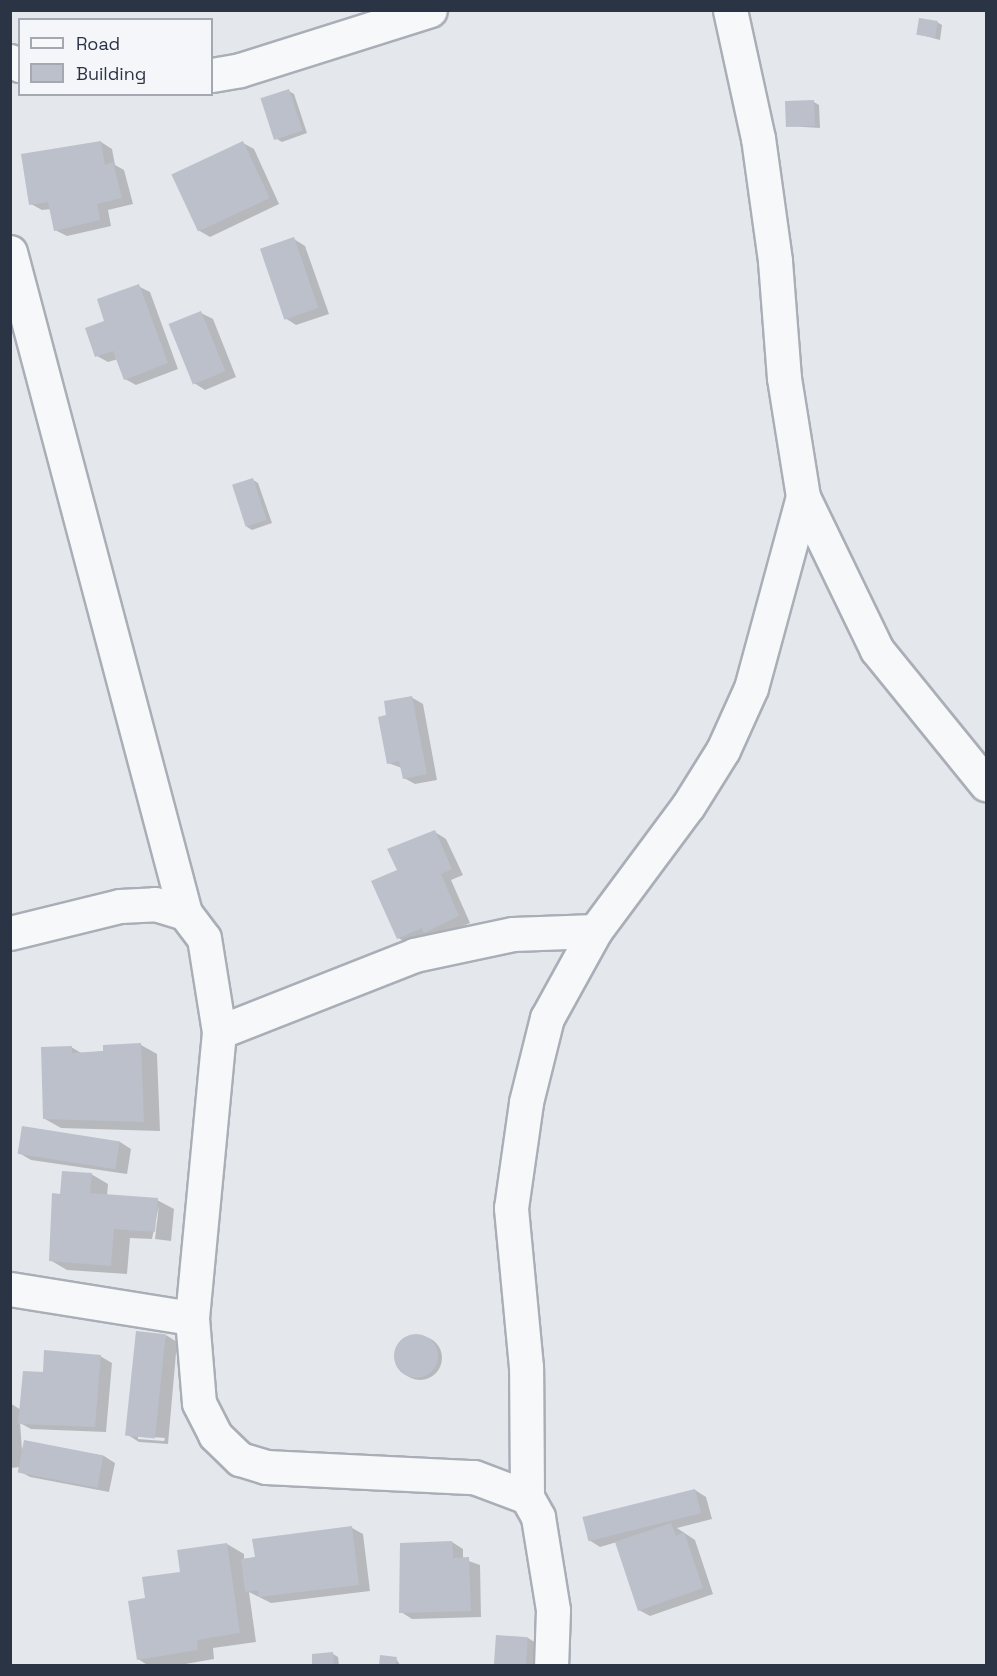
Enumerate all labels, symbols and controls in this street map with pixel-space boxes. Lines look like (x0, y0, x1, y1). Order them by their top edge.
legend (18, 18, 213, 96)
text: Road (76, 32, 120, 55)
text: Building (76, 62, 146, 85)

